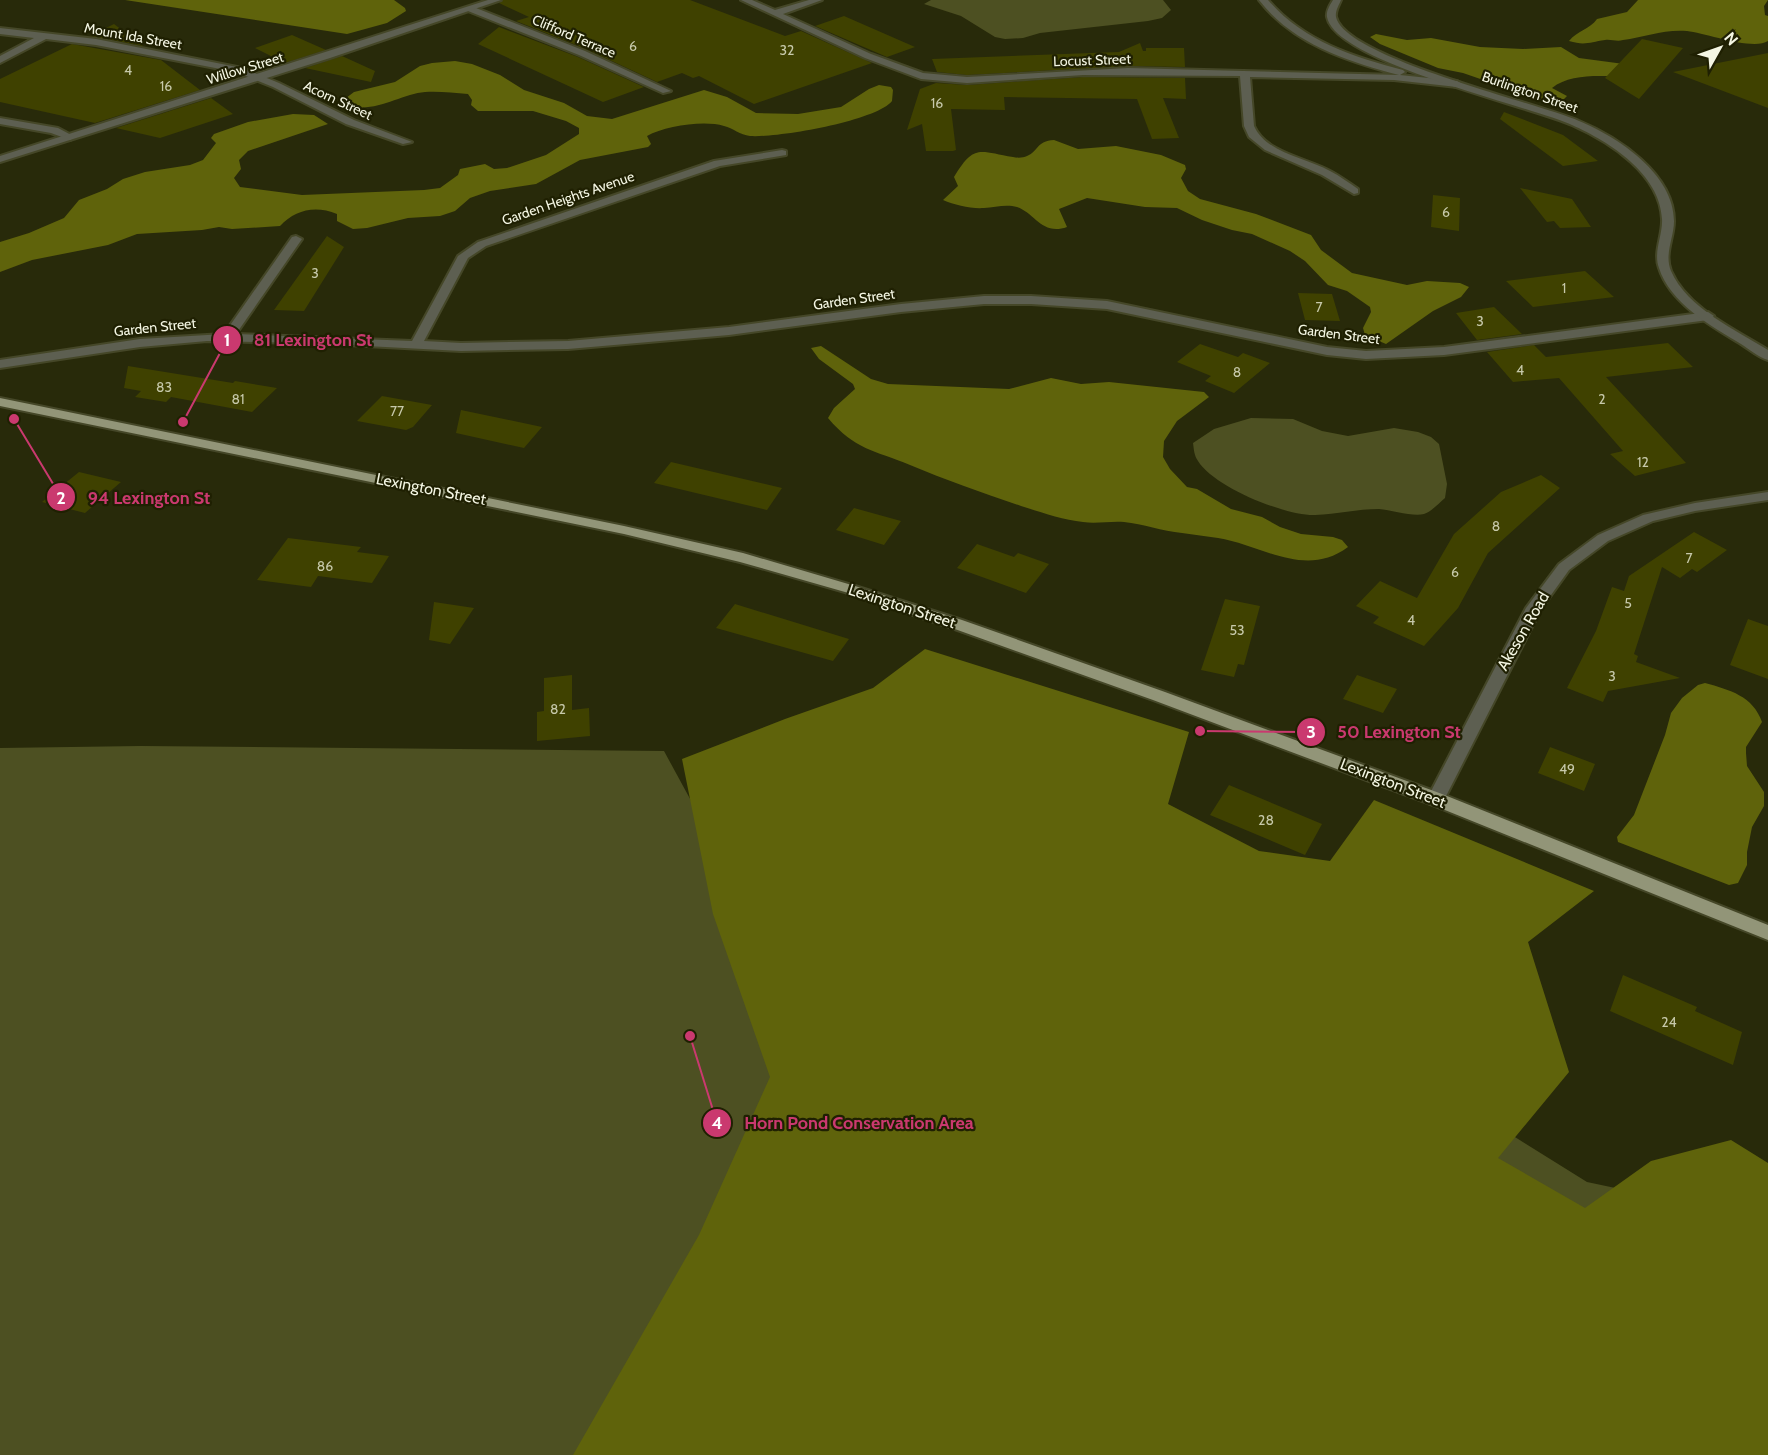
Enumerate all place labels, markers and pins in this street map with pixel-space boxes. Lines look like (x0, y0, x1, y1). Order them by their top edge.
callout: 81 Lexington St (212, 322, 385, 358)
callout: 94 Lexington St (46, 479, 223, 515)
callout: 50 Lexington St (1296, 714, 1473, 750)
callout: Horn Pond Conservation Area (702, 1105, 986, 1141)

